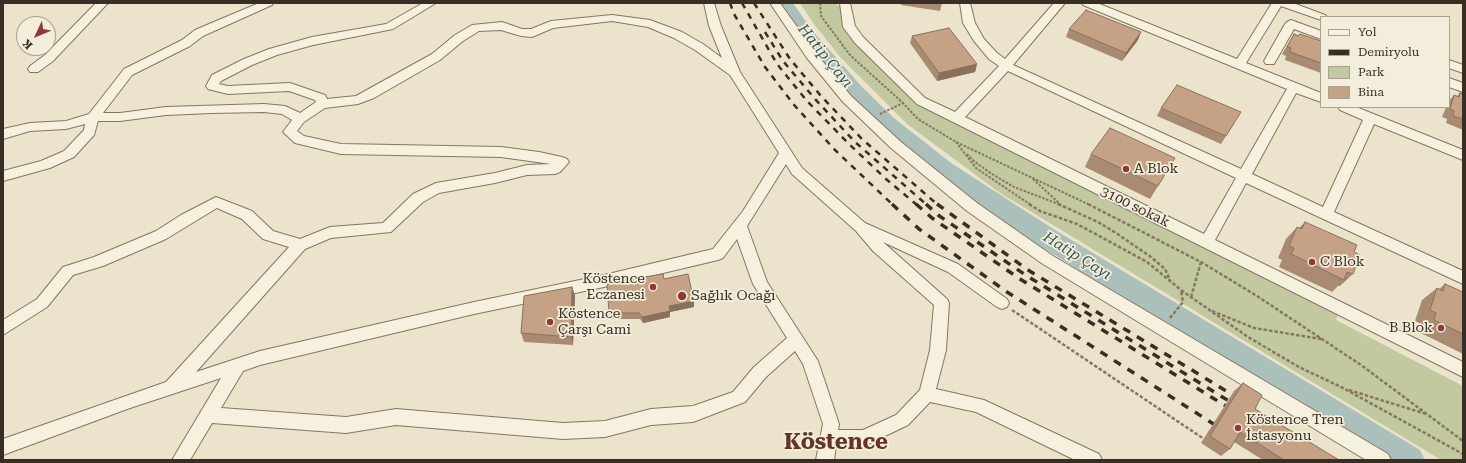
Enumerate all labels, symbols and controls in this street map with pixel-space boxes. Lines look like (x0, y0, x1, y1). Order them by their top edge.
north arrow (16, 16, 56, 56)
legend (1320, 16, 1450, 108)
water label: Hatip Çayı (794, 21, 856, 91)
text: Yol (1358, 25, 1376, 39)
text: K (20, 36, 35, 52)
text: Demiryolu (1358, 45, 1419, 59)
text: Park (1358, 65, 1384, 79)
text: Bina (1358, 85, 1384, 99)
place label: A Blok (1134, 161, 1178, 177)
marker: A Blok (1121, 164, 1131, 174)
street label: 3100 sokak (1098, 183, 1172, 231)
water label: Hatip Çayı (1040, 228, 1114, 284)
place label: C Blok (1320, 254, 1365, 270)
marker: C Blok (1307, 257, 1317, 267)
place label: Köstence Eczanesi (583, 271, 645, 304)
marker: Köstence Eczanesi (648, 282, 658, 292)
place label: Sağlık Ocağı (691, 288, 776, 304)
marker: Sağlık Ocağı (676, 290, 688, 302)
place label: Köstence Çarşı Cami (558, 306, 631, 338)
marker: Köstence Çarşı Cami (545, 317, 555, 327)
place label: B Blok (1389, 320, 1433, 336)
marker: B Blok (1436, 323, 1446, 333)
place label: Köstence Tren İstasyonu (1246, 412, 1344, 444)
marker: Köstence Tren İstasyonu (1233, 423, 1243, 433)
district label: Köstence (784, 430, 888, 456)

